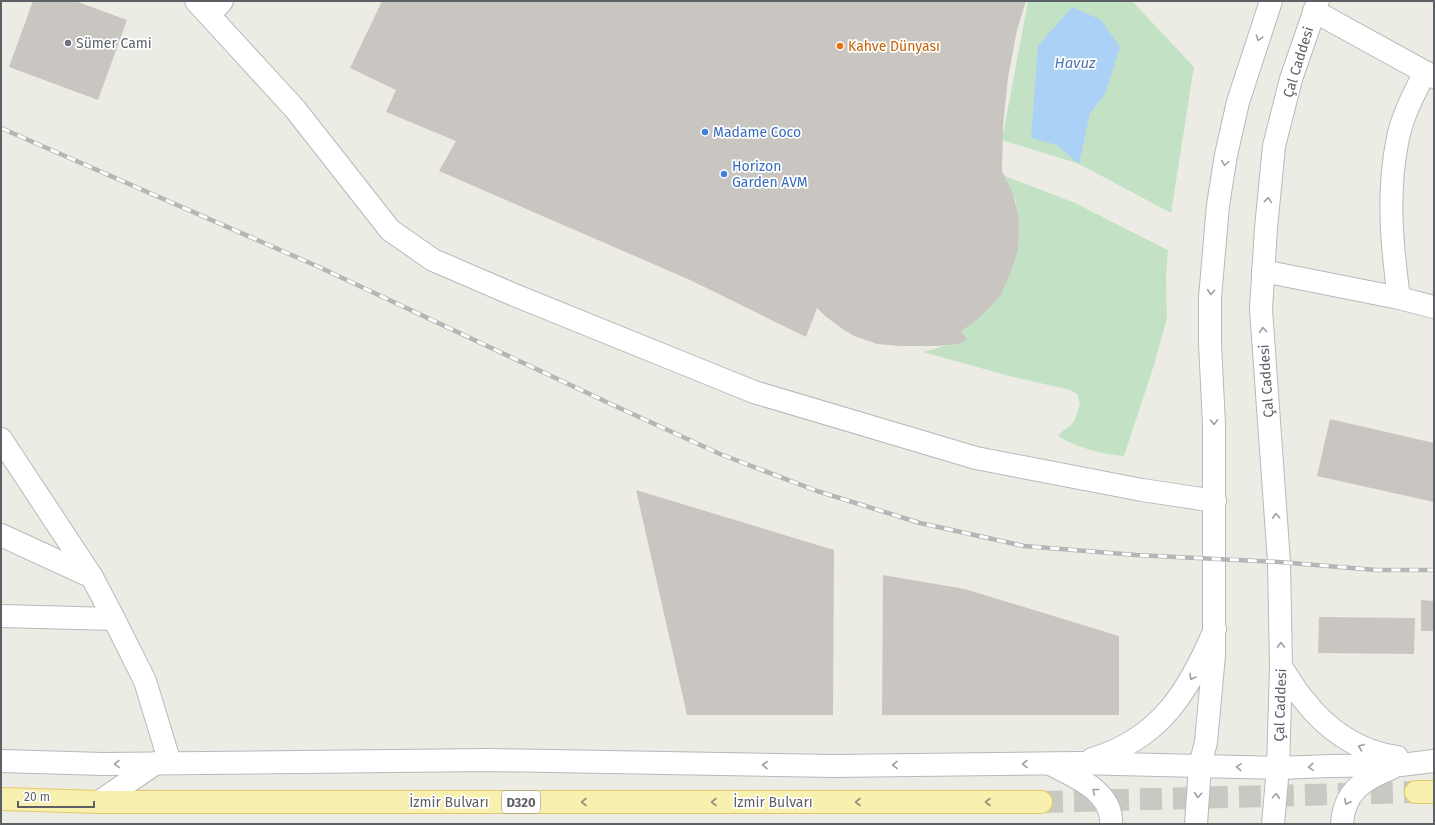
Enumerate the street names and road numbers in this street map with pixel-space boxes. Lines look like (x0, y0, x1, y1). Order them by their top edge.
street label: Çal Caddesi (1280, 25, 1317, 100)
street label: Çal Caddesi (1255, 344, 1278, 418)
street label: Çal Caddesi (1271, 668, 1290, 742)
road number: D320 (502, 791, 540, 813)
street label: İzmir Bulvarı (409, 793, 489, 811)
street label: İzmir Bulvarı (733, 793, 813, 811)

